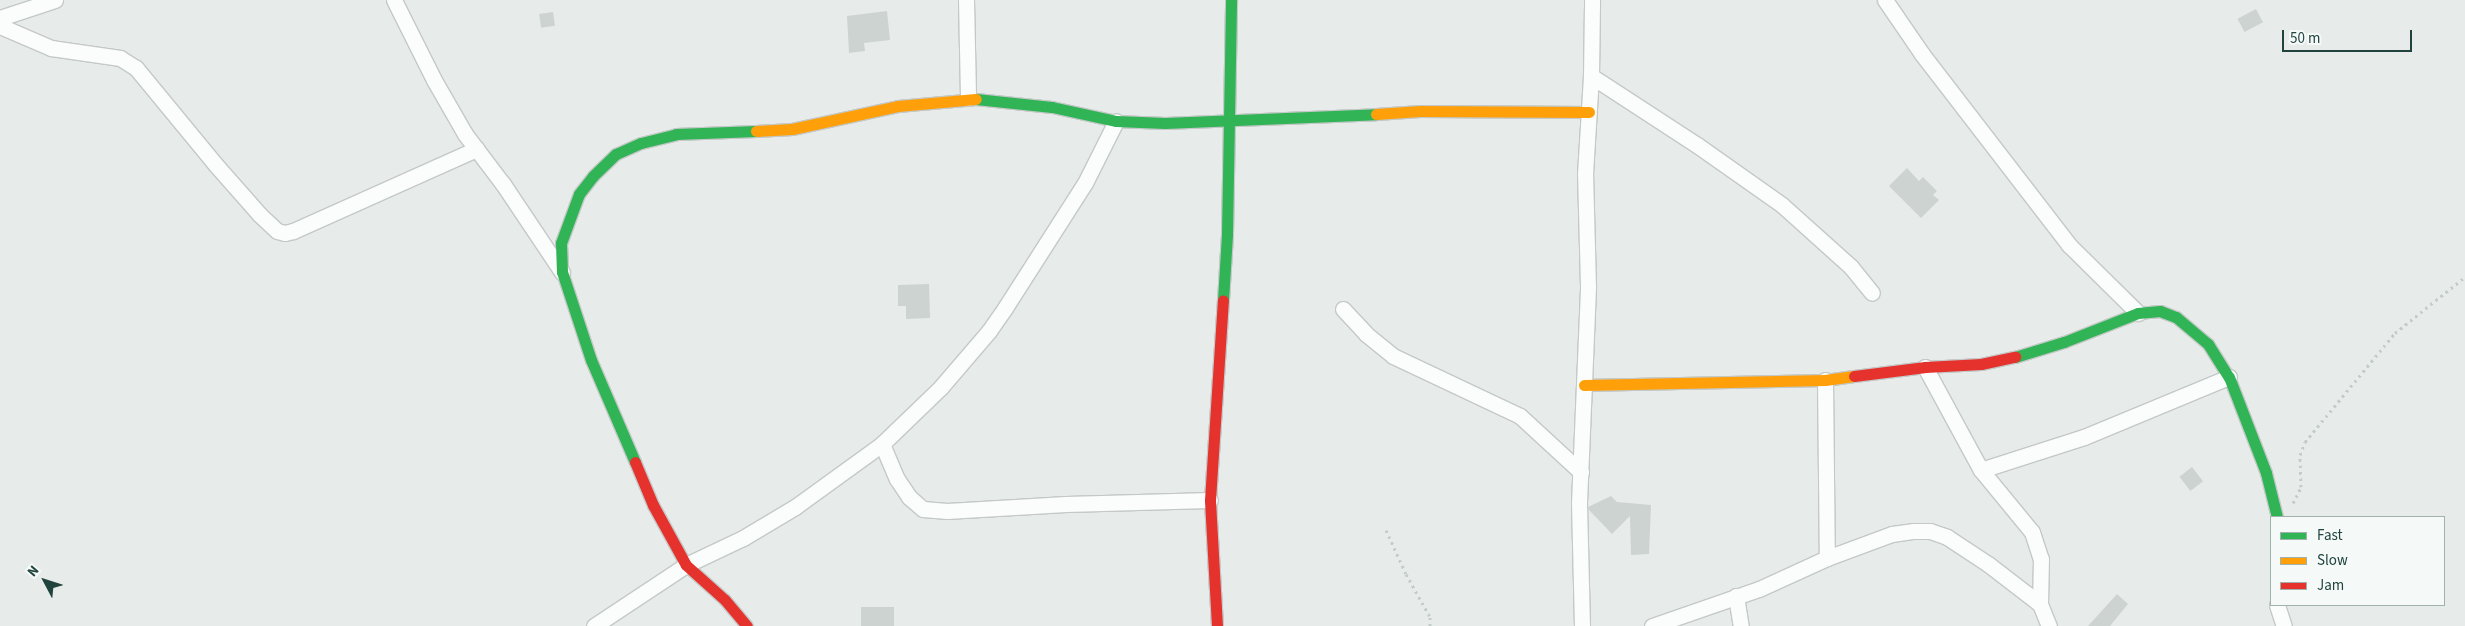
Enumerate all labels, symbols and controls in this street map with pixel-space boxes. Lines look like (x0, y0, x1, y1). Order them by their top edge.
scale bar (2285, 20, 2415, 52)
text: 50 m (2290, 28, 2320, 49)
legend (2270, 516, 2445, 606)
text: Fast (2317, 525, 2343, 546)
text: Slow (2317, 550, 2348, 571)
north arrow (20, 556, 70, 606)
text: N (23, 561, 44, 581)
text: Jam (2317, 575, 2344, 596)

